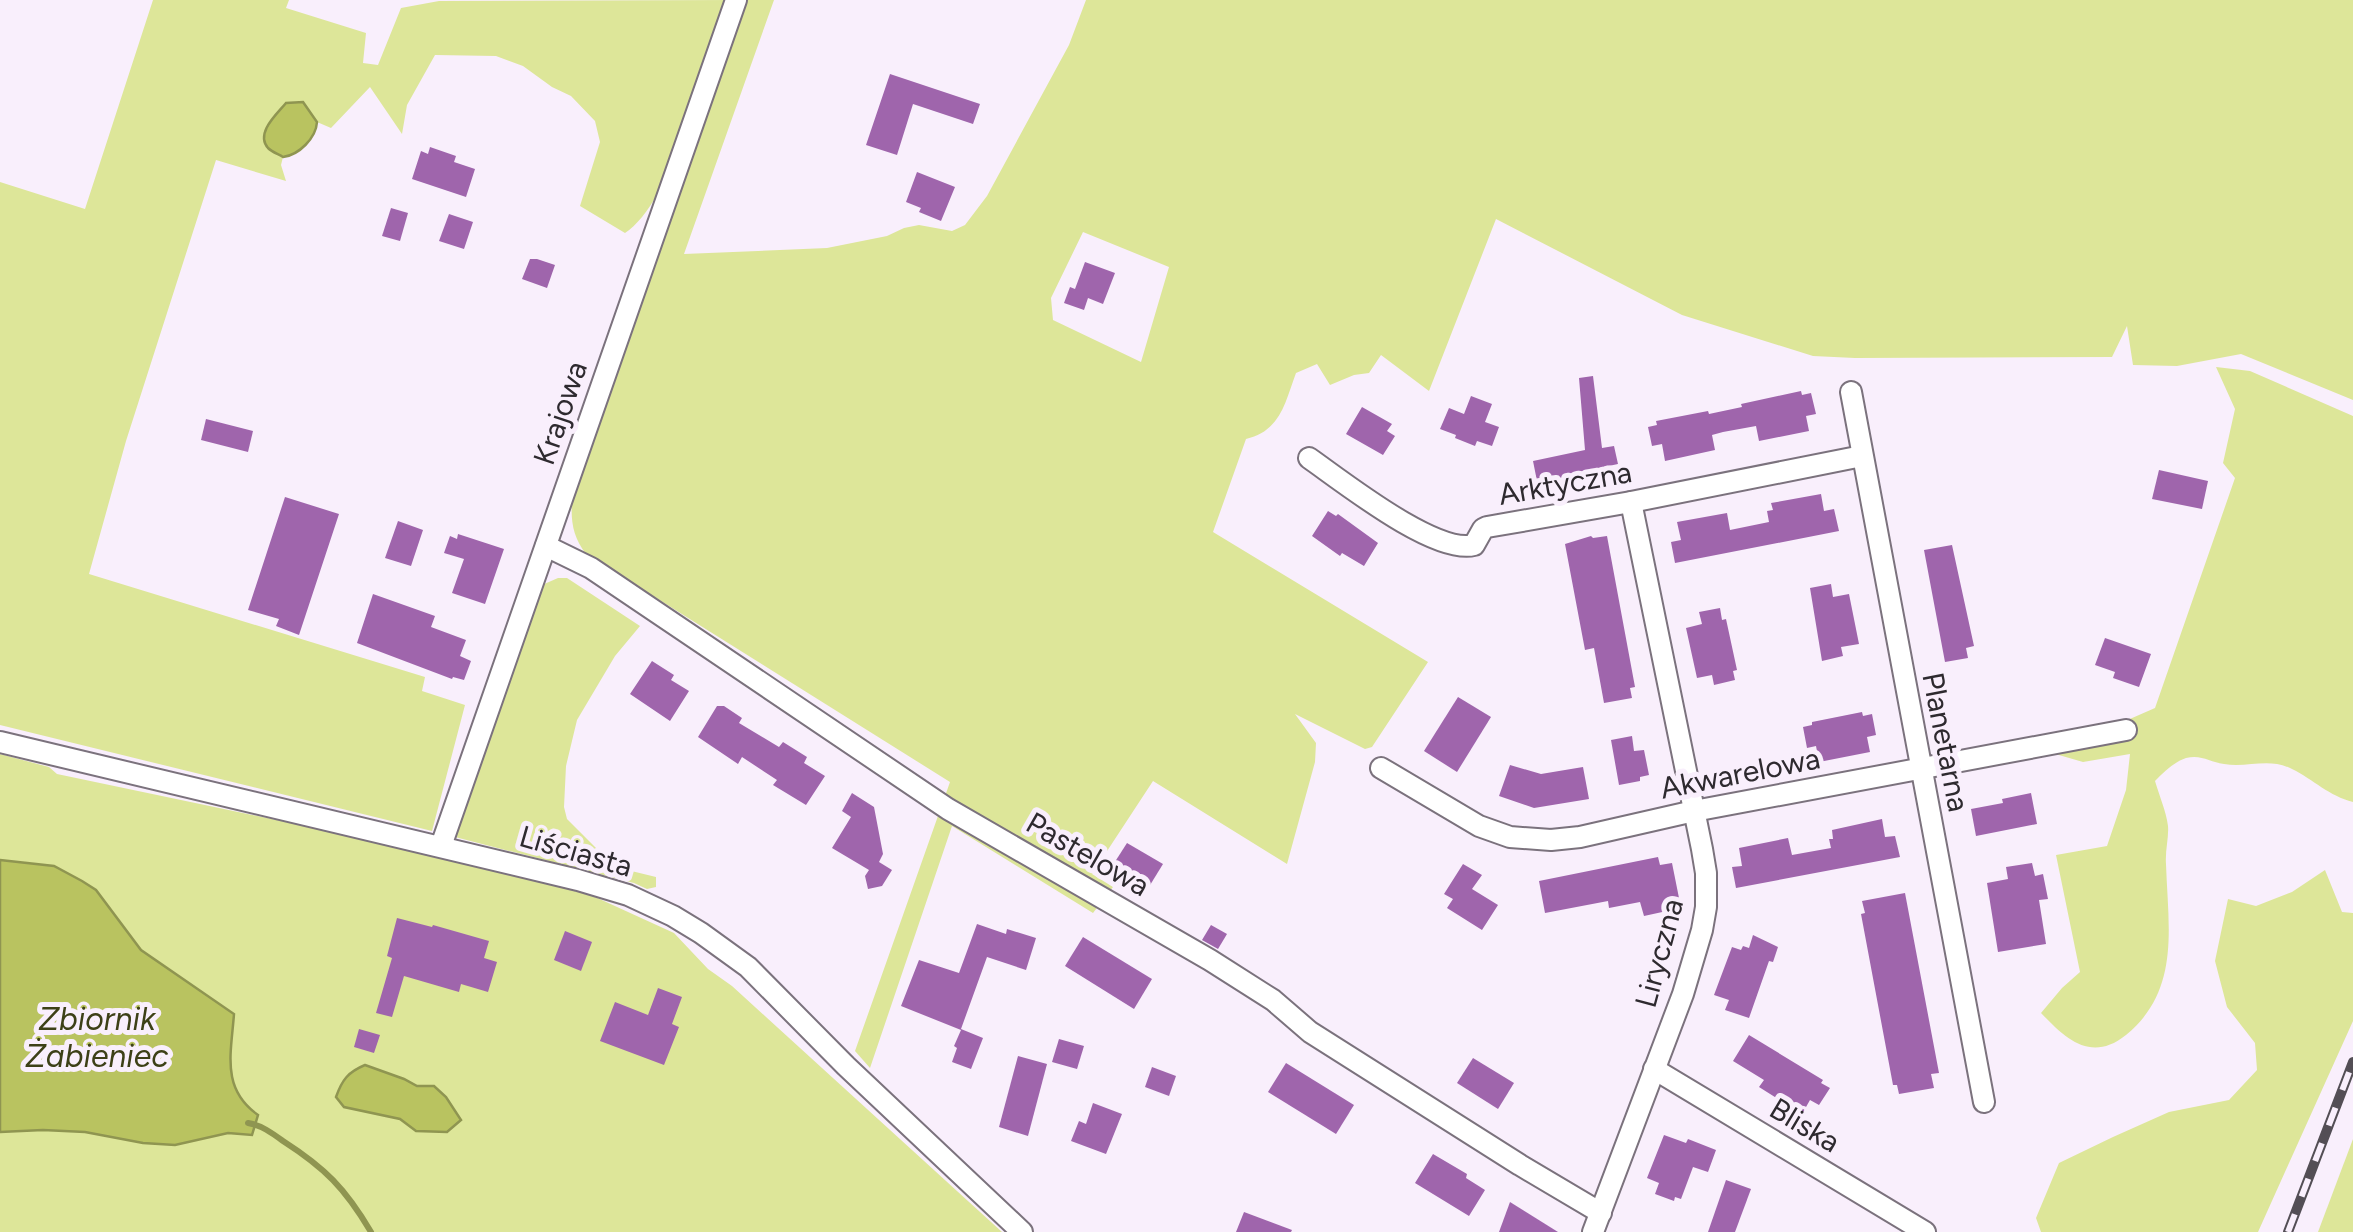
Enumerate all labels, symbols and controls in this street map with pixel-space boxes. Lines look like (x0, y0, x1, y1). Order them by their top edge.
street label: Krajowa (525, 356, 595, 470)
street label: Arktyczna (1495, 453, 1635, 513)
street label: Planetarna (1914, 669, 1978, 815)
street label: Akwarelowa (1657, 739, 1823, 807)
street label: Pastelowa (1020, 804, 1156, 904)
street label: Liściasta (515, 817, 637, 885)
street label: Liryczna (1627, 895, 1691, 1011)
water label: Zbiornik Żabieniec (25, 1000, 169, 1075)
street label: Bliska (1763, 1090, 1847, 1160)

